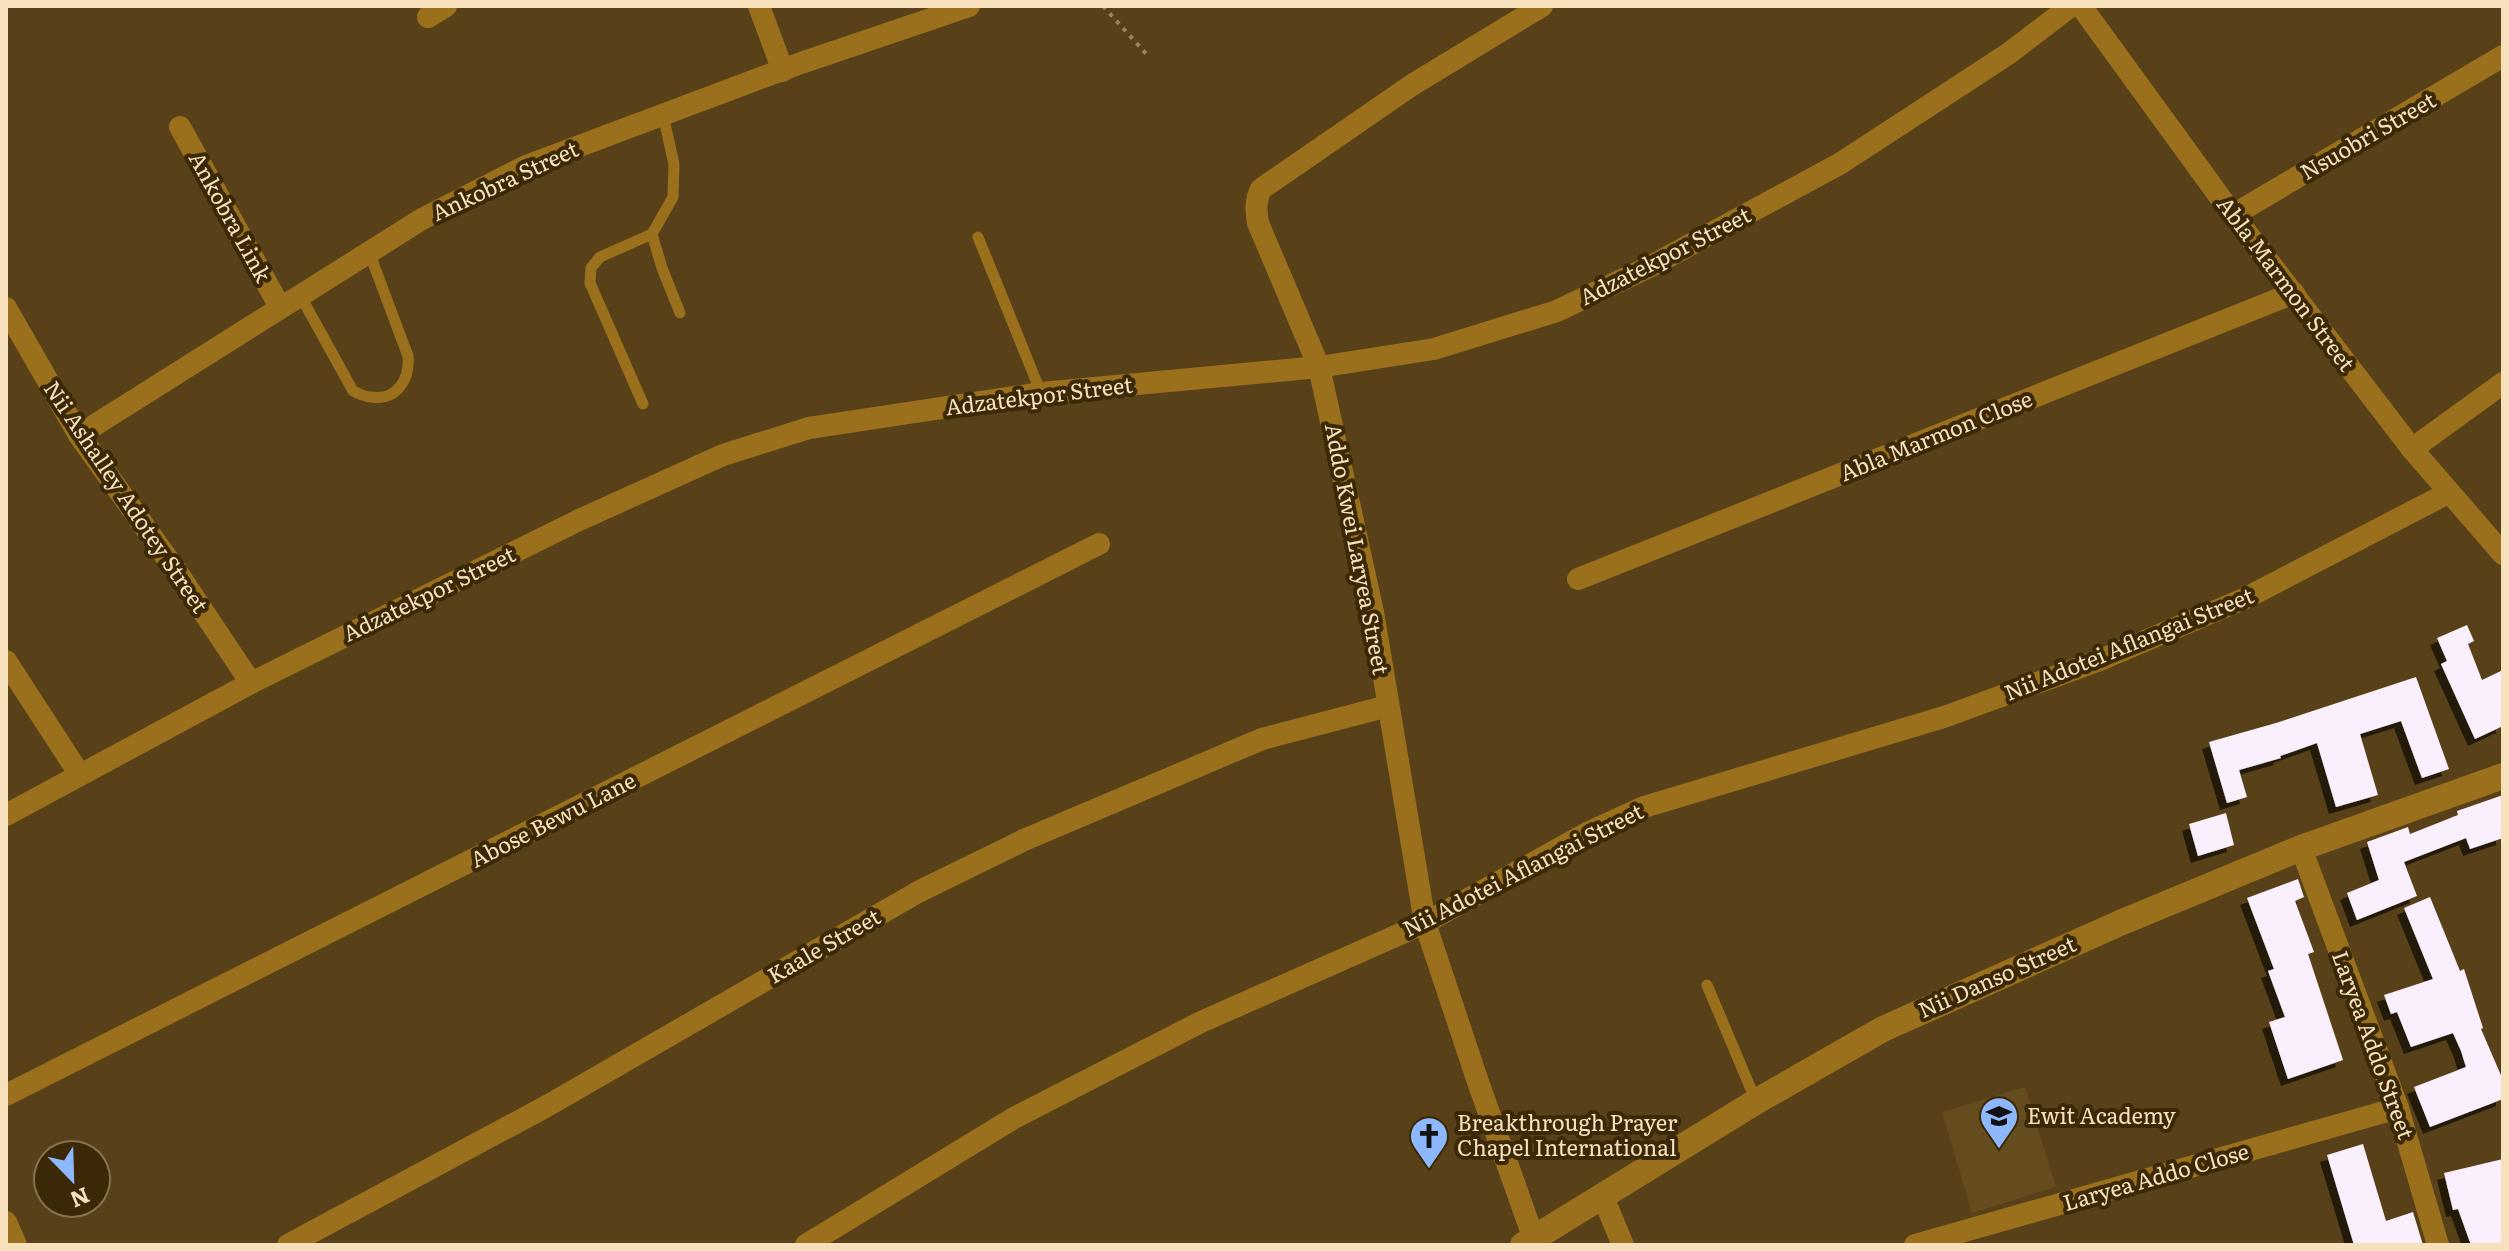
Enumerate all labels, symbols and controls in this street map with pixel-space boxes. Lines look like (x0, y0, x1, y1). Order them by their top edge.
street label: Nsuobri Street (2293, 82, 2441, 187)
street label: Ankobra Street (426, 131, 583, 228)
street label: Ankobra Link (182, 145, 281, 288)
street label: Abla Marmon Street (2210, 189, 2364, 378)
street label: Adzatekpor Street (1573, 197, 1756, 312)
street label: Adzatekpor Street (943, 367, 1135, 422)
street label: Nii Ashalley Adotey Street (37, 373, 218, 619)
street label: Abla Marmon Close (1834, 381, 2037, 488)
street label: Addo Kwei Laryea Street (1318, 420, 1399, 677)
street label: Adzatekpor Street (336, 536, 520, 649)
street label: Nii Adotei Aflangai Street (1999, 577, 2258, 708)
street label: Abose Bewu Lane (464, 763, 641, 875)
street label: Nii Adotei Aflangai Street (1396, 794, 1648, 944)
street label: Kaale Street (760, 899, 886, 990)
street label: Nii Danso Street (1912, 926, 2081, 1025)
street label: Laryea Addo Street (2325, 946, 2424, 1144)
school or university icon: Ewit Academy (1978, 1095, 2020, 1150)
place label: Ewit Academy (2027, 1098, 2176, 1131)
place label: Breakthrough Prayer Chapel International (1457, 1105, 1678, 1163)
church icon: Breakthrough Prayer Chapel International (1408, 1115, 1450, 1170)
street label: Laryea Addo Close (2059, 1133, 2252, 1218)
north arrow (32, 1139, 112, 1219)
text: N (65, 1180, 95, 1218)

